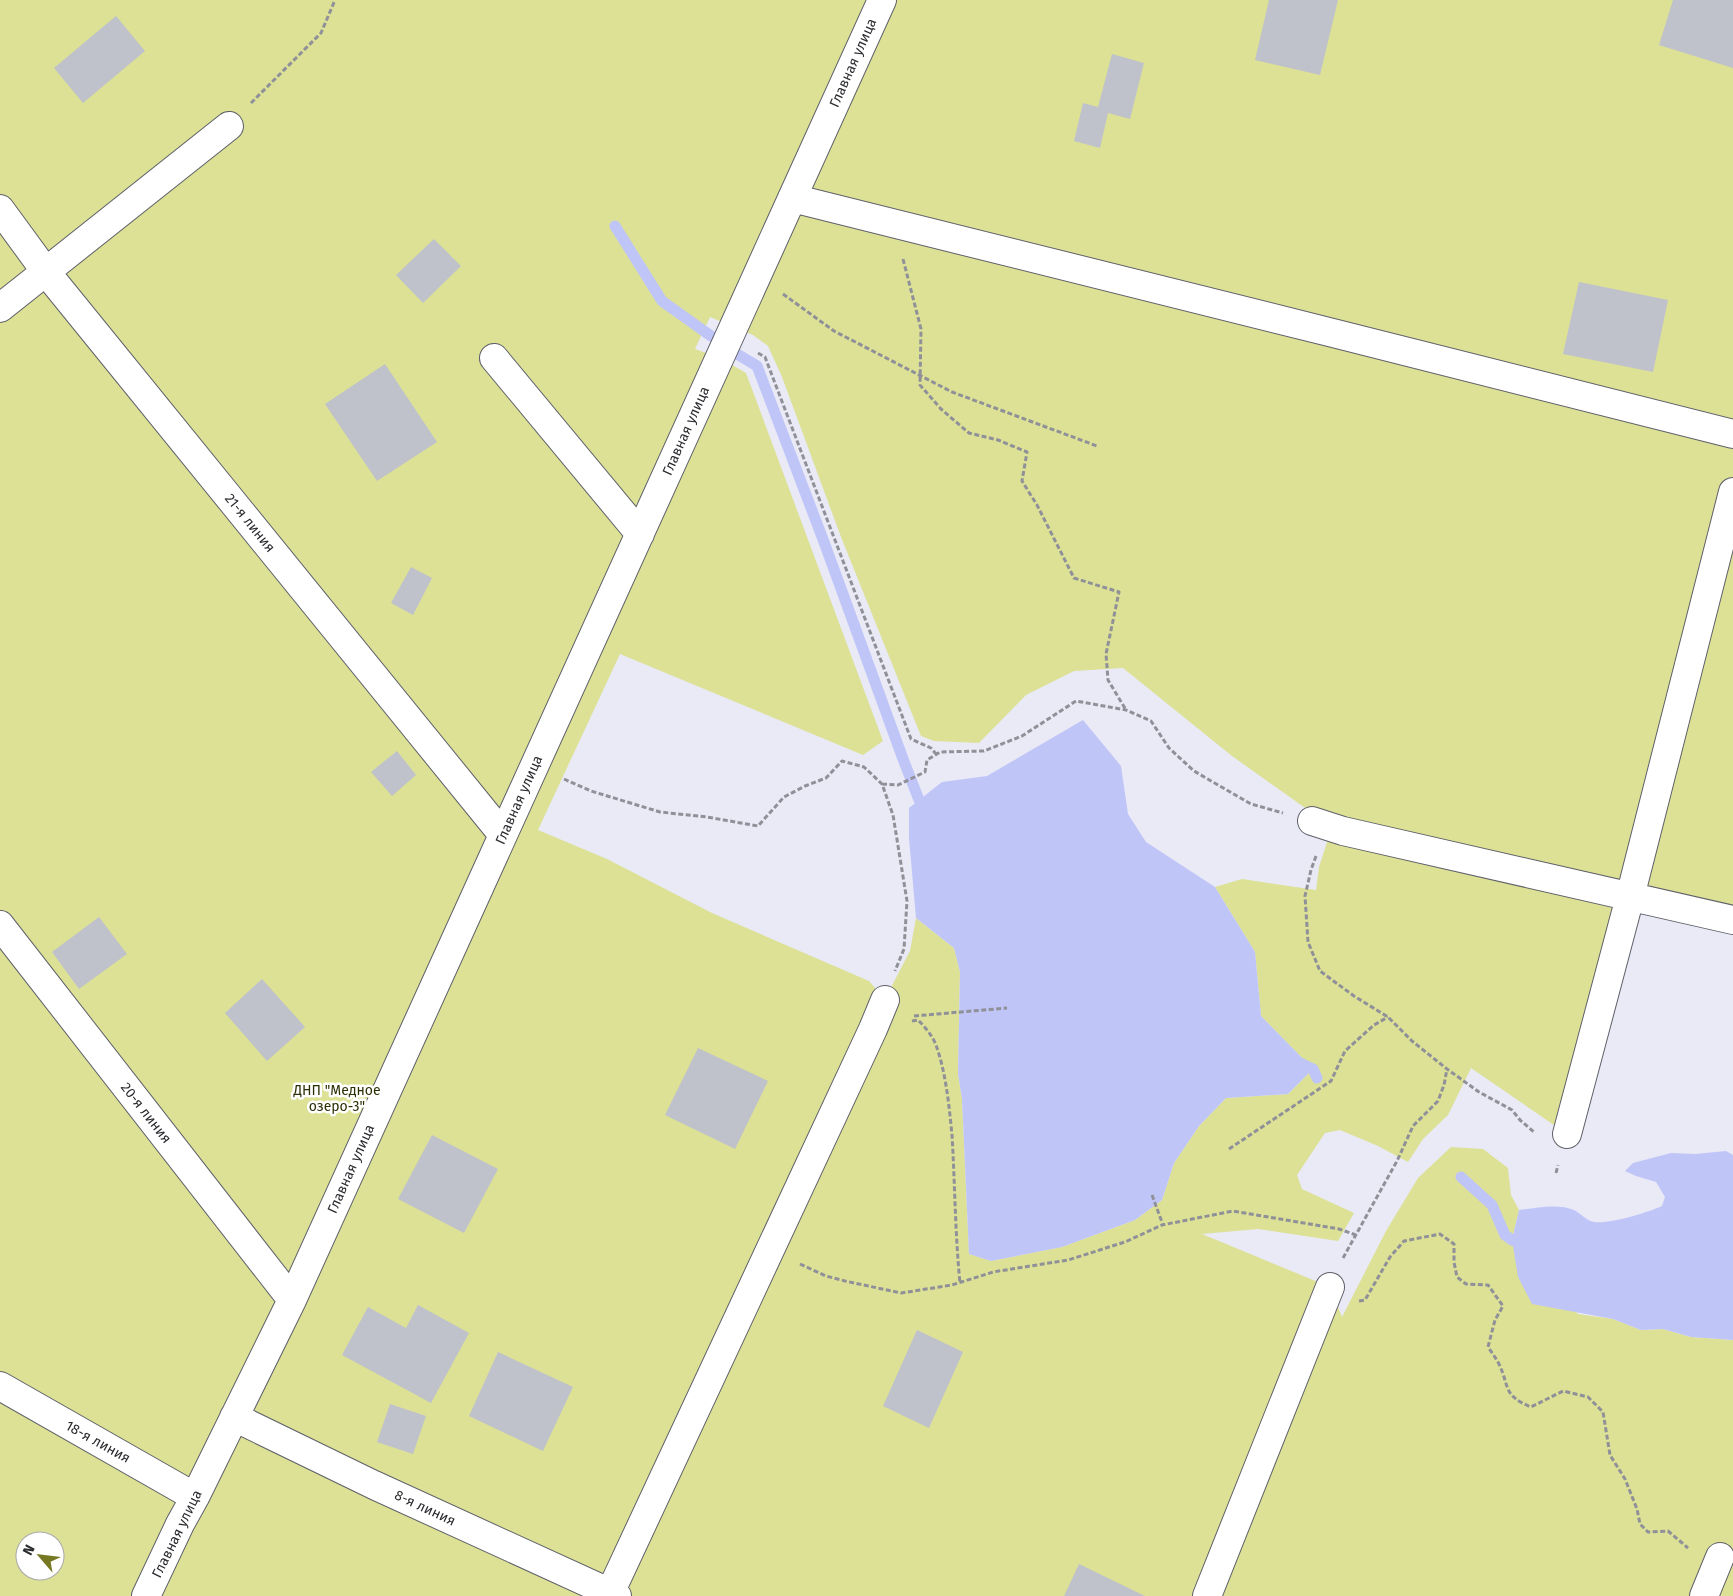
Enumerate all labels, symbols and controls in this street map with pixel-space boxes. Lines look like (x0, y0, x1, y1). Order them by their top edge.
street label: Главная улица (826, 16, 880, 110)
street label: Главная улица (659, 384, 713, 478)
street label: 21-я линия (221, 490, 279, 556)
street label: Главная улица (492, 753, 546, 847)
street label: 20-я линия (117, 1079, 175, 1147)
park label: ДНП "Медное озеро-3" (292, 1082, 381, 1115)
street label: Главная улица (324, 1122, 378, 1216)
street label: 18-я линия (63, 1417, 133, 1467)
street label: 8-я линия (392, 1486, 458, 1530)
street label: Главная улица (148, 1487, 206, 1581)
north arrow (15, 1531, 65, 1581)
text: N (19, 1542, 39, 1558)

